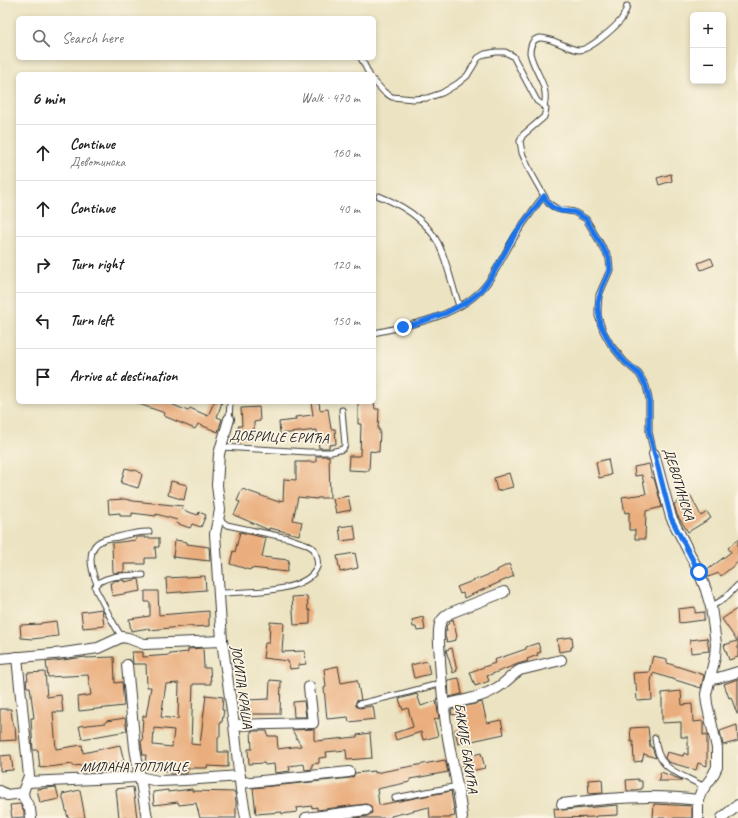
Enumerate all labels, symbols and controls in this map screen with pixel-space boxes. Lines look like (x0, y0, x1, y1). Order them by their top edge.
map controls (690, 12, 726, 84)
button: + (690, 12, 726, 48)
search box (16, 16, 376, 60)
icon: search (30, 27, 52, 49)
text: Search here (62, 29, 123, 48)
button: − (690, 48, 726, 84)
text: 6 min (32, 88, 65, 109)
text: Walk · 470 m (301, 90, 360, 106)
text: Continue (70, 135, 115, 154)
icon: ahead (32, 142, 54, 164)
text: 160 m (332, 145, 360, 161)
text: Девотинска (70, 154, 125, 170)
icon: ahead (32, 198, 54, 220)
text: Continue (70, 199, 115, 218)
text: 40 m (338, 201, 360, 217)
icon: right (32, 254, 54, 276)
text: Turn right (70, 255, 123, 274)
text: 120 m (332, 257, 360, 273)
icon: left (32, 310, 54, 332)
text: Turn left (70, 311, 113, 330)
text: 150 m (332, 313, 360, 329)
route end (394, 318, 412, 336)
icon: arrive (32, 366, 54, 388)
text: Arrive at destination (70, 367, 177, 386)
street label: ДОБРИЦЕ ЕРИЋА (229, 427, 330, 447)
street label: ДЕВОТИНСКА (660, 446, 698, 523)
route start (690, 563, 708, 581)
street label: ЈОСИПА КРАША (228, 643, 256, 731)
street label: БАКИЈЕ БАКИЋА (450, 702, 482, 795)
street label: МИЛАНА ТОПЛИЦЕ (80, 758, 190, 775)

